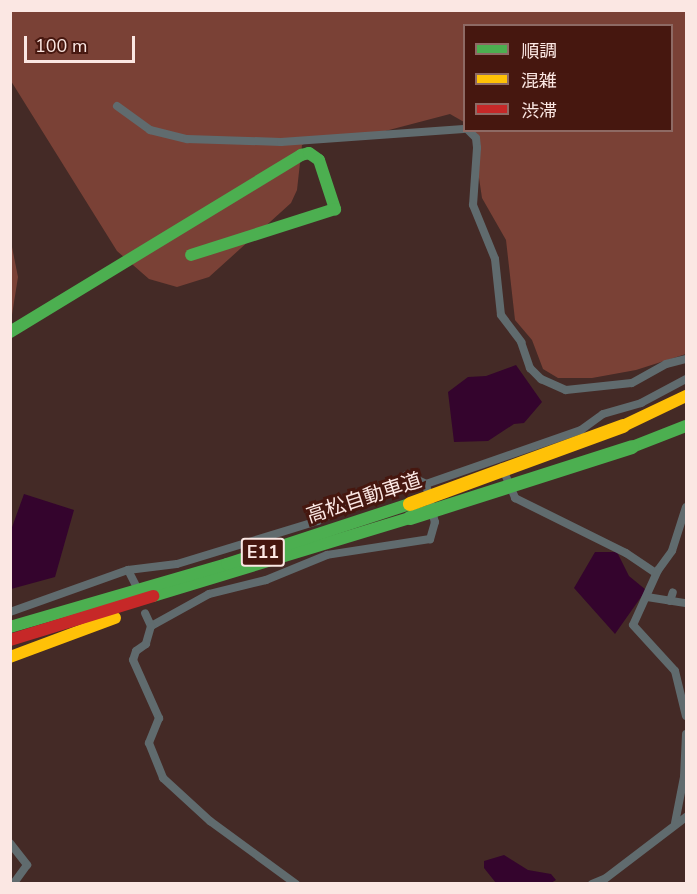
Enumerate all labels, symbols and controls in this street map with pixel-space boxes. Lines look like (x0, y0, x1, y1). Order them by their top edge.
scale bar (27, 24, 138, 62)
legend (463, 24, 673, 132)
text: 100 m (35, 34, 87, 58)
text: 順調 (521, 39, 557, 63)
text: 混雑 (521, 69, 557, 93)
text: 渋滞 (521, 99, 557, 123)
street label: 高松自動車道 (303, 468, 425, 528)
road number: E11 (240, 537, 286, 567)

